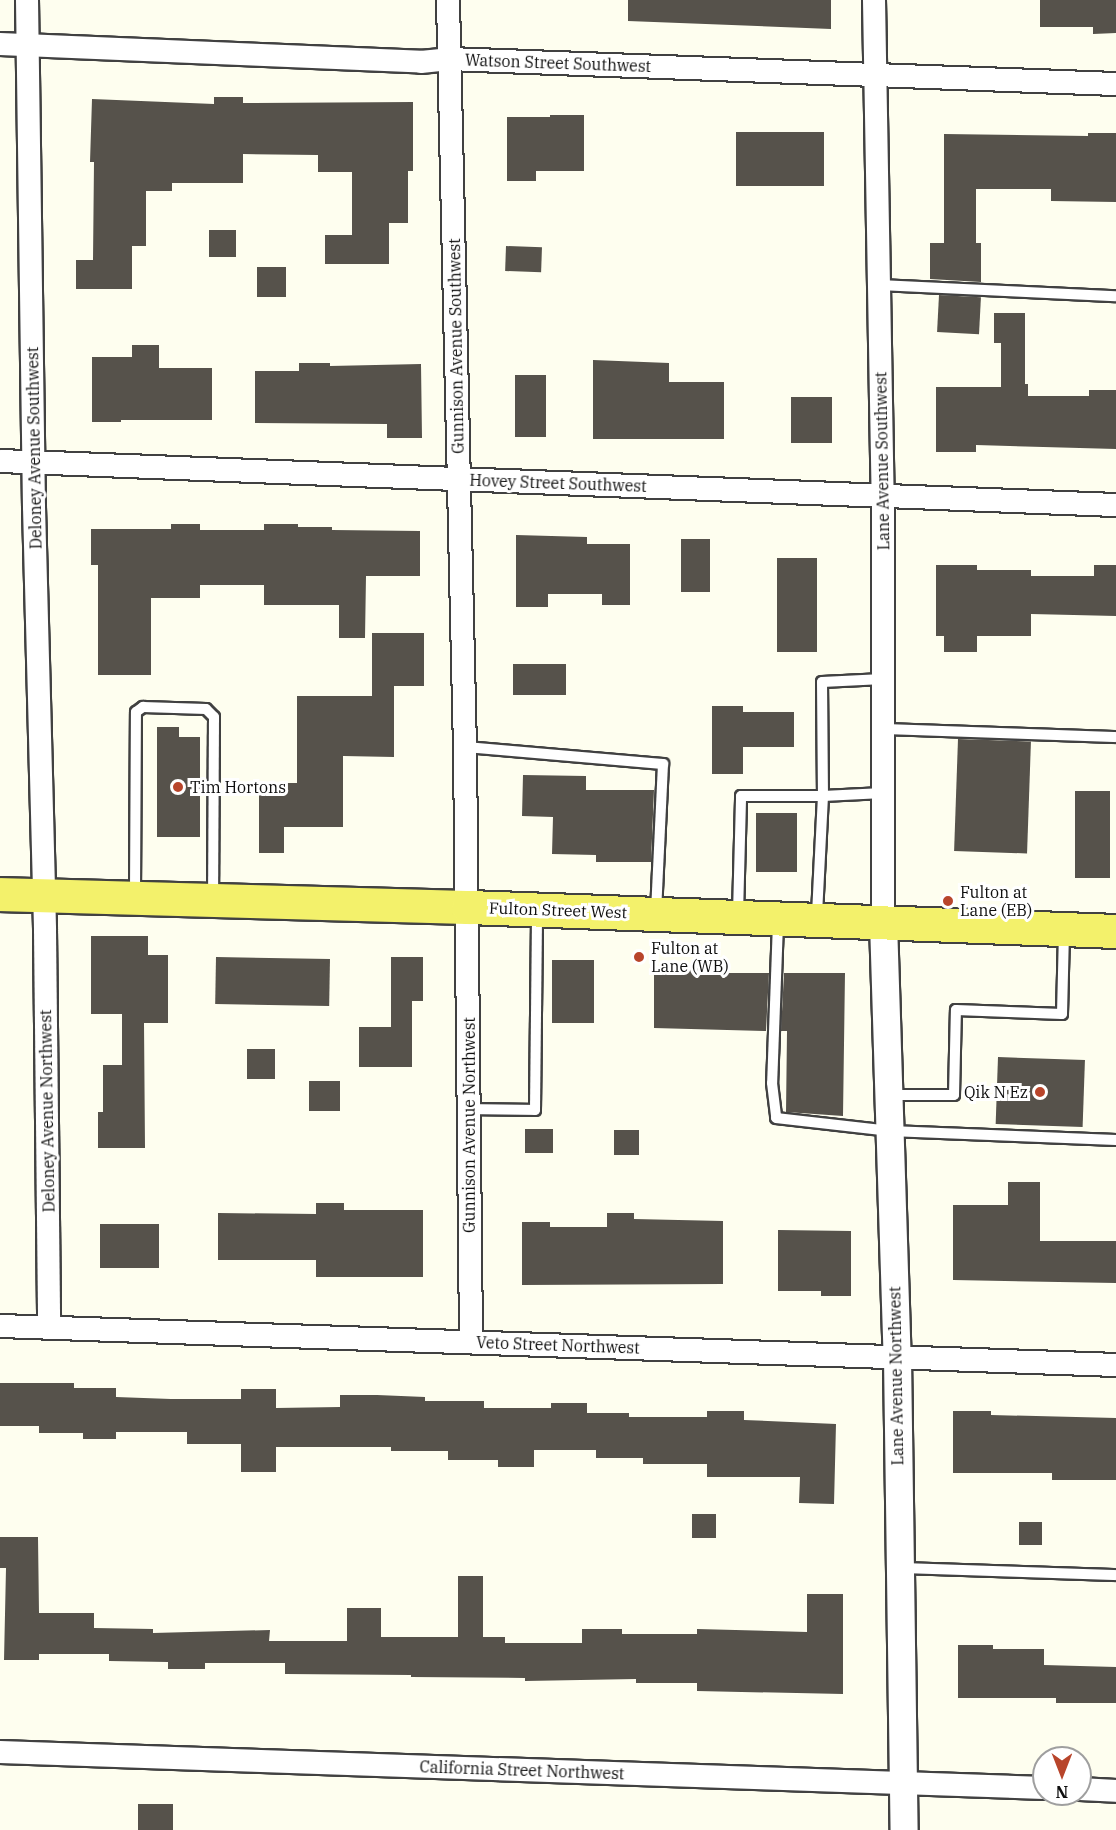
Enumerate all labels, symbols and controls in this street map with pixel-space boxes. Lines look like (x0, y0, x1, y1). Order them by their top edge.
street label: Watson Street Southwest (465, 50, 651, 76)
street label: Gunnison Avenue Southwest (445, 238, 467, 454)
street label: Deloney Avenue Southwest (23, 347, 45, 549)
street label: Lane Avenue Southwest (871, 371, 893, 551)
street label: Hovey Street Southwest (469, 470, 647, 496)
place label: Tim Hortons (190, 777, 286, 797)
marker: Tim Hortons (171, 780, 185, 794)
place label: Fulton at Lane (EB) (960, 882, 1032, 920)
marker: Fulton at Lane (EB) (941, 894, 955, 908)
street label: Fulton Street West (489, 898, 627, 922)
place label: Fulton at Lane (WB) (651, 938, 729, 976)
marker: Fulton at Lane (WB) (632, 950, 646, 964)
street label: Deloney Avenue Northwest (36, 1009, 58, 1213)
street label: Gunnison Avenue Northwest (459, 1017, 479, 1233)
place label: Qik N Ez (964, 1082, 1028, 1102)
marker: Qik N Ez (1033, 1085, 1047, 1099)
street label: Lane Avenue Northwest (885, 1286, 907, 1466)
street label: Veto Street Northwest (476, 1333, 640, 1357)
north arrow (1032, 1746, 1092, 1806)
street label: California Street Northwest (419, 1757, 625, 1783)
text: N (1056, 1782, 1068, 1802)

